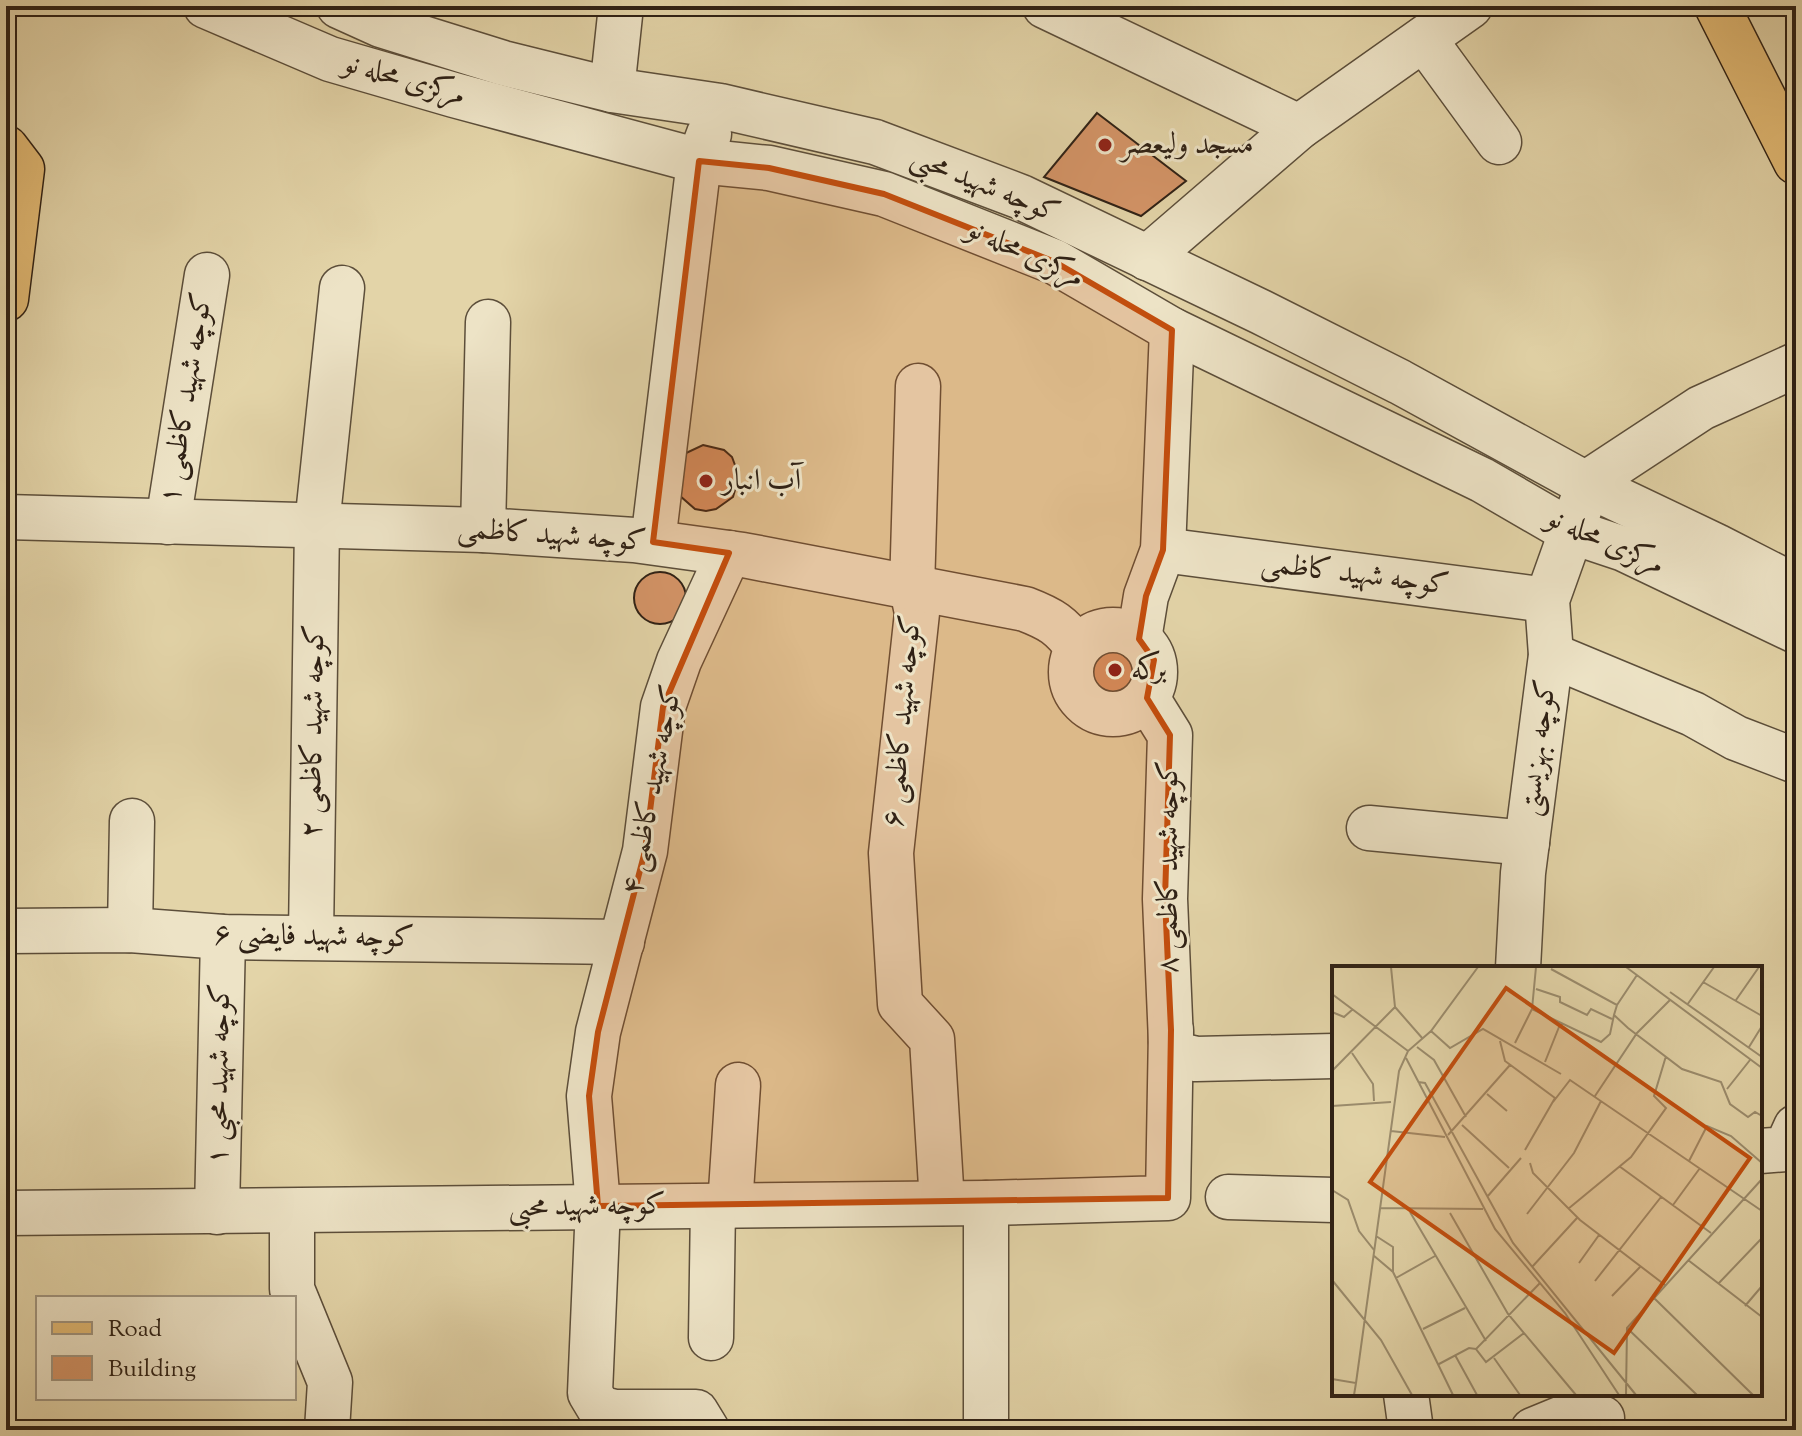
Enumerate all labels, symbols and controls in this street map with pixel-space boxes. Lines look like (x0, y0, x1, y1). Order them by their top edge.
street label: مرکزی محله نو (335, 41, 470, 118)
place label: مسجد ولیعصر (1118, 124, 1254, 167)
street label: کوچه شهید محبی (904, 136, 1066, 236)
marker: مسجد ولیعصر (1096, 136, 1114, 154)
street label: مرکزی محله نو (956, 207, 1091, 300)
street label: کوچه شهید کاظمی ۱ (149, 289, 225, 507)
place label: آب انبار (719, 460, 805, 503)
marker: آب انبار (697, 472, 715, 490)
street label: مرکزی محله نو (1536, 496, 1671, 587)
street label: کوچه شهید کاظمی (456, 508, 648, 564)
street label: کوچه شهید کاظمی (1258, 542, 1452, 608)
street label: کوچه شهید کاظمی ۶ (872, 613, 934, 829)
street label: کوچه شهید کاظمی ۲ (291, 624, 337, 838)
place label: برکه (1131, 649, 1167, 692)
marker: برکه (1106, 661, 1124, 679)
street label: کوچه بهزیستی (1509, 677, 1569, 819)
street label: کوچه شهید کاظمی ۴ (612, 681, 694, 899)
street label: کوچه شهید کاظمی ۸ (1148, 760, 1191, 974)
street label: کوچه شهید فایضی ۶ (213, 914, 415, 960)
inset map (1332, 966, 1762, 1396)
street label: کوچه شهید محبی ۱ (197, 983, 243, 1165)
street label: کوچه شهید محبی (508, 1184, 666, 1230)
legend (36, 1296, 296, 1400)
text: Road (108, 1313, 162, 1347)
text: Building (108, 1353, 197, 1387)

